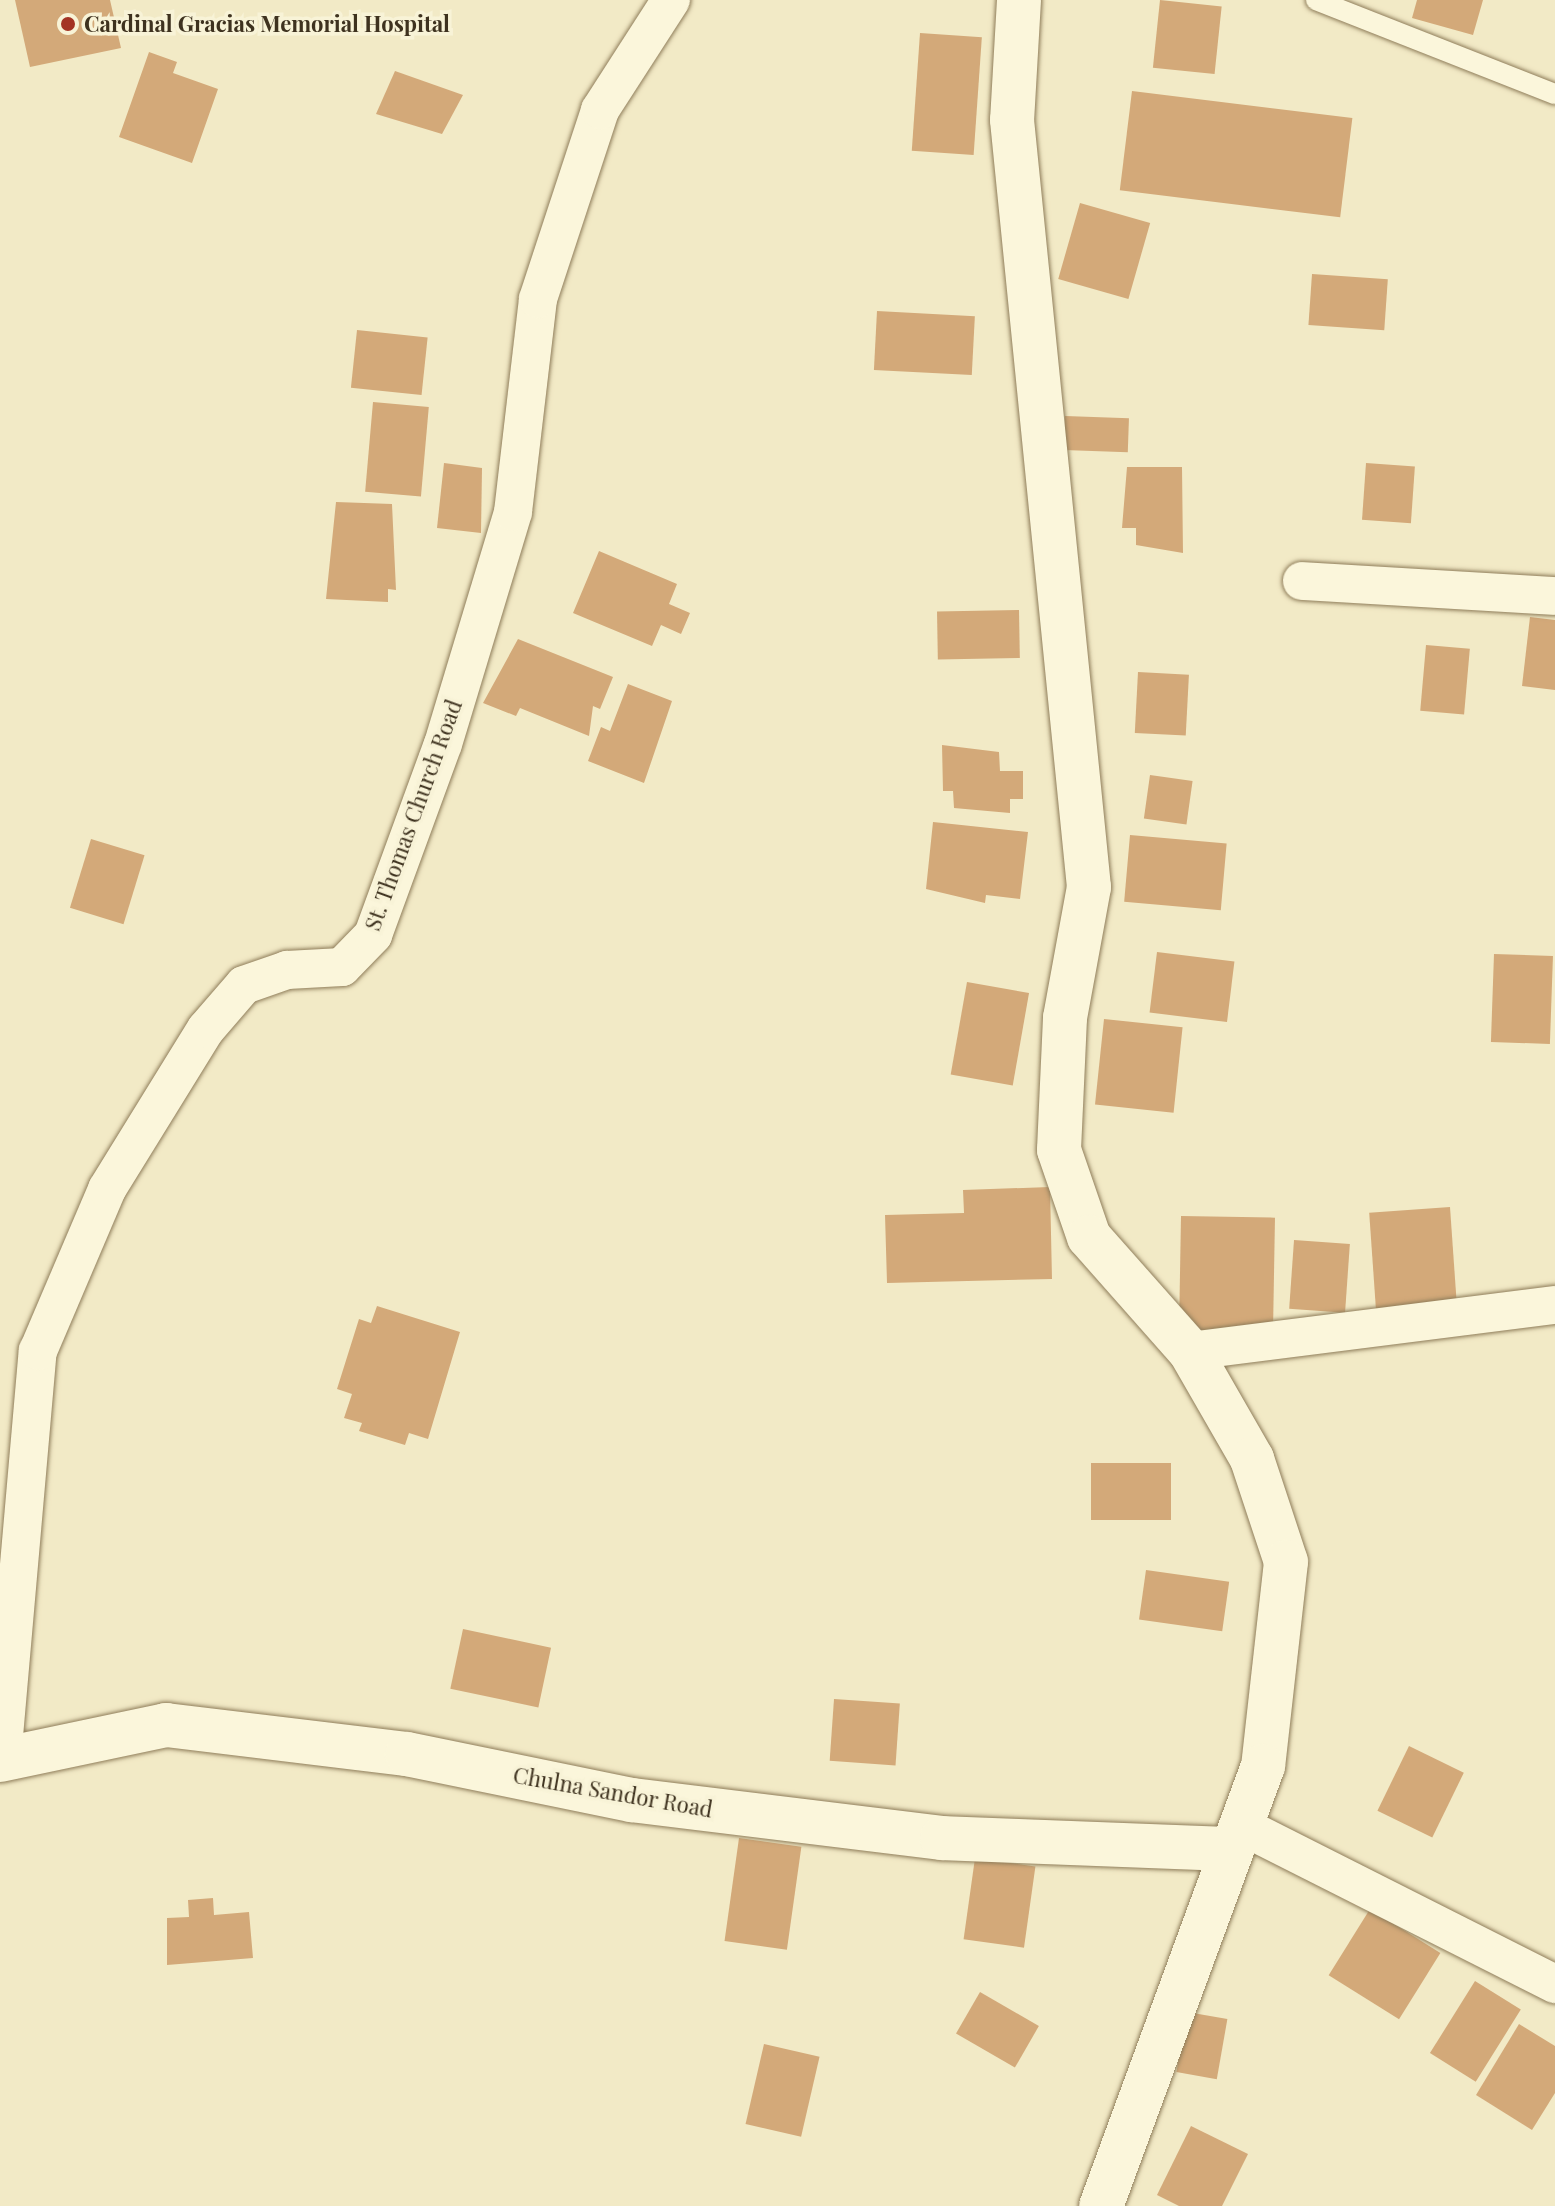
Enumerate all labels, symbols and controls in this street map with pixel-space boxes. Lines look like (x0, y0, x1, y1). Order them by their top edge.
place label: Cardinal Gracias Memorial Hospital (84, 11, 450, 37)
marker: Cardinal Gracias Memorial Hospital (59, 15, 77, 33)
street label: St. Thomas Church Road (359, 696, 467, 934)
street label: Chulna Sandor Road (511, 1761, 715, 1823)

